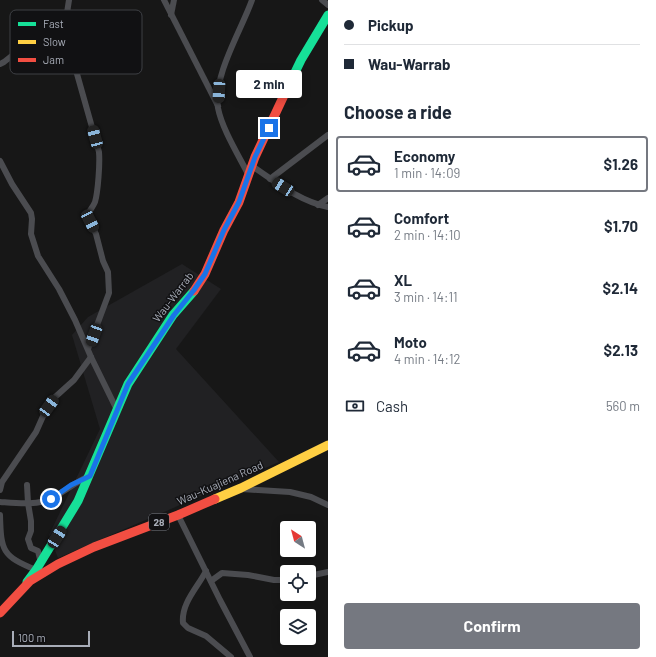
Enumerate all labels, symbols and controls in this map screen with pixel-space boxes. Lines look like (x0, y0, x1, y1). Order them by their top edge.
legend (10, 10, 142, 74)
text: Pickup (368, 16, 414, 34)
text: Fast (43, 17, 64, 30)
text: Slow (43, 35, 66, 48)
text: Jam (43, 53, 64, 66)
text: Wau-Warrab (368, 55, 450, 73)
callout: 2 min (236, 70, 302, 98)
text: 2 min (253, 76, 285, 92)
car (212, 79, 226, 103)
text: Choose a ride (344, 101, 452, 123)
route end (260, 119, 278, 137)
car (86, 124, 104, 150)
icon: car (346, 146, 382, 182)
text: Economy (394, 147, 455, 165)
text: $1.26 (604, 155, 638, 173)
text: 1 min · 14:09 (394, 165, 460, 181)
car (270, 175, 296, 199)
car (79, 208, 101, 234)
icon: car (346, 208, 382, 244)
text: Comfort (394, 209, 449, 227)
text: $1.70 (604, 217, 638, 235)
text: 2 min · 14:10 (394, 227, 461, 243)
street label: Wau-Warrab (150, 269, 196, 324)
icon: car (346, 270, 382, 306)
text: XL (394, 271, 412, 289)
text: $2.14 (603, 279, 638, 297)
text: 3 min · 14:11 (394, 289, 458, 305)
car (84, 322, 104, 348)
icon: car (346, 332, 382, 368)
text: Moto (394, 333, 427, 351)
text: $2.13 (604, 341, 638, 359)
text: 4 min · 14:12 (394, 351, 460, 367)
car (37, 393, 61, 419)
icon: cash (344, 395, 366, 417)
text: Cash (376, 397, 408, 415)
text: 560 m (606, 398, 640, 414)
street label: Wau-Kuajiena Road (175, 458, 265, 507)
route start (42, 490, 60, 508)
road number: 28 (149, 514, 169, 530)
north arrow (280, 521, 316, 557)
map controls (280, 521, 316, 645)
car (46, 524, 68, 550)
button: locate (280, 565, 316, 601)
button: Confirm (344, 603, 640, 649)
button: layers (280, 609, 316, 645)
scale bar (12, 629, 90, 648)
text: 100 m (18, 631, 46, 644)

